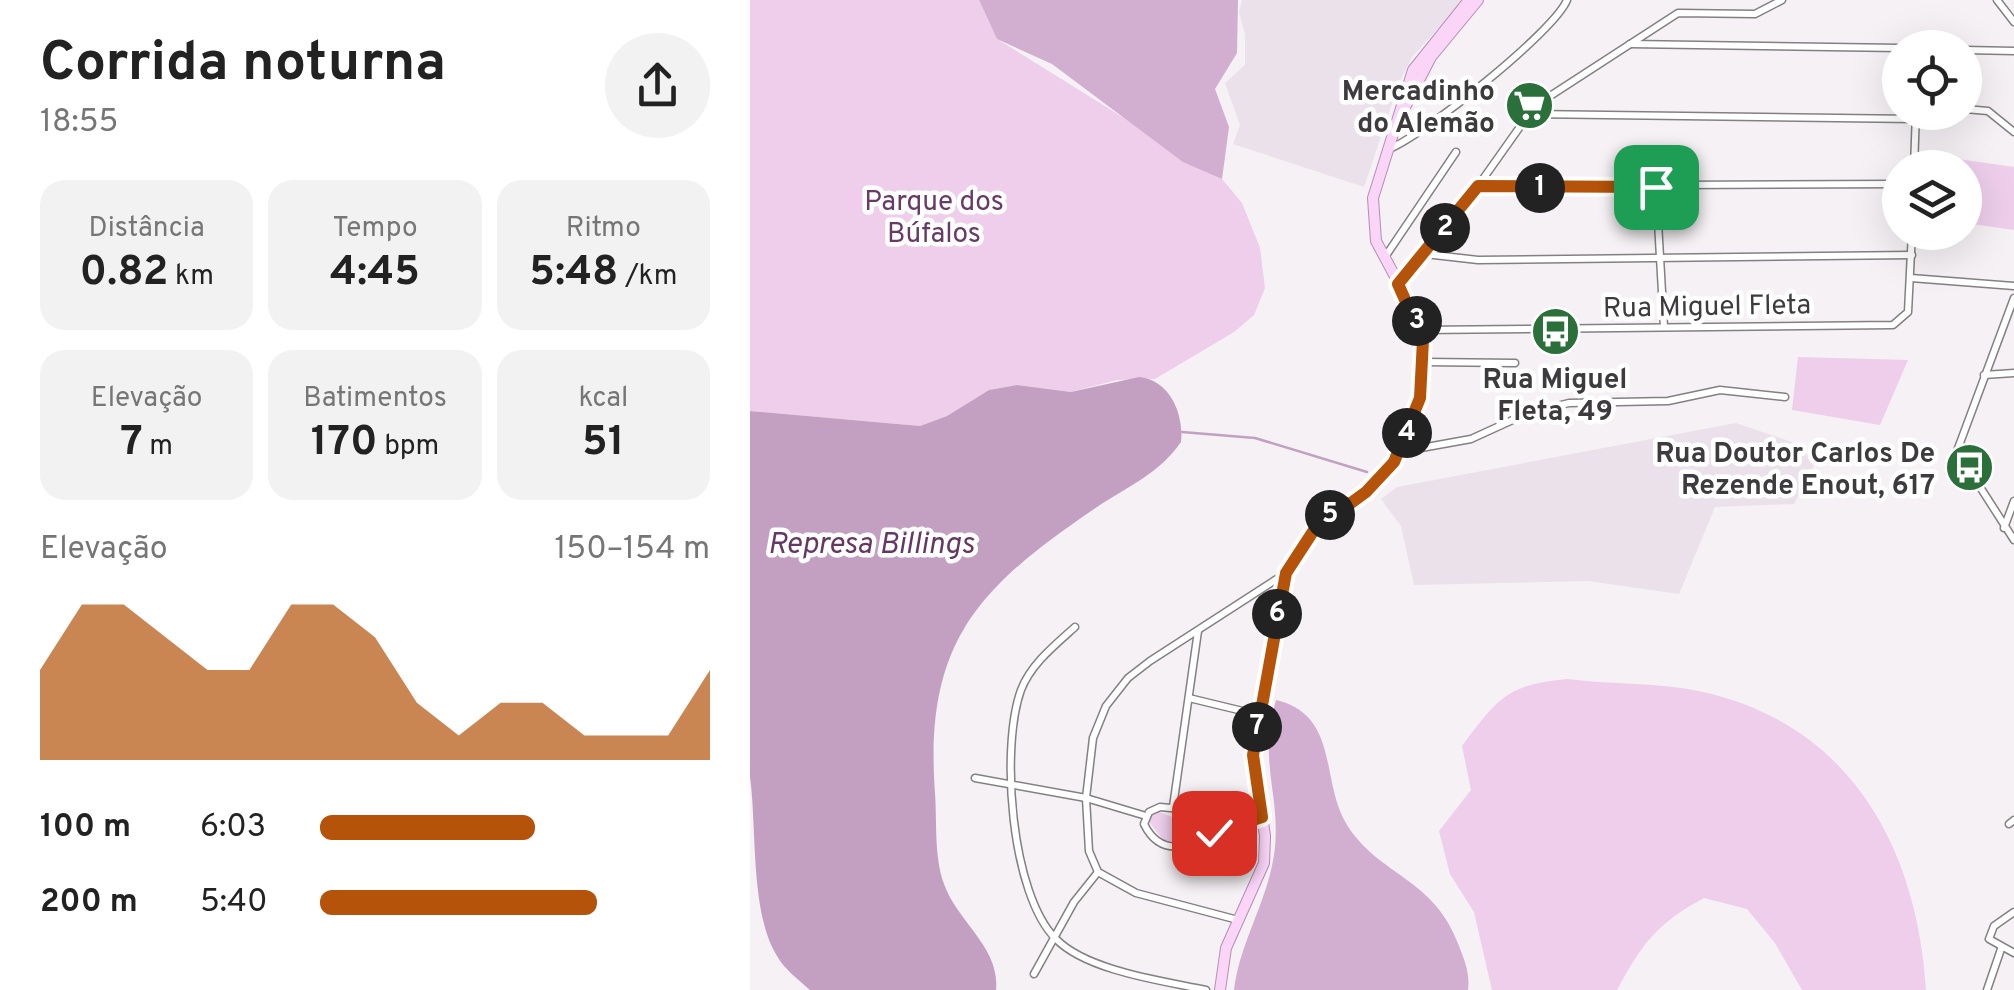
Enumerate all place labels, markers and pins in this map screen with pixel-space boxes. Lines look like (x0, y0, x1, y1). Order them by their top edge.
place label: Mercadinho do Alemão (1342, 75, 1495, 143)
supermarket icon: Mercadinho do Alemão (1504, 80, 1556, 132)
pin (1614, 145, 1699, 230)
pin: 1 (1515, 163, 1565, 213)
pin: 2 (1420, 203, 1470, 253)
pin: 3 (1392, 296, 1442, 346)
bus stop icon: Rua Miguel Fleta, 49 (1529, 305, 1581, 357)
place label: Rua Miguel Fleta, 49 (1483, 363, 1627, 431)
pin: 4 (1382, 408, 1432, 458)
place label: Rua Doutor Carlos De Rezende Enout, 617 (1655, 437, 1935, 505)
bus stop icon: Rua Doutor Carlos De Rezende Enout, 617 (1944, 442, 1996, 494)
pin: 5 (1305, 490, 1355, 540)
pin: 6 (1252, 589, 1302, 639)
pin: 7 (1232, 702, 1282, 752)
pin (1172, 791, 1257, 876)

